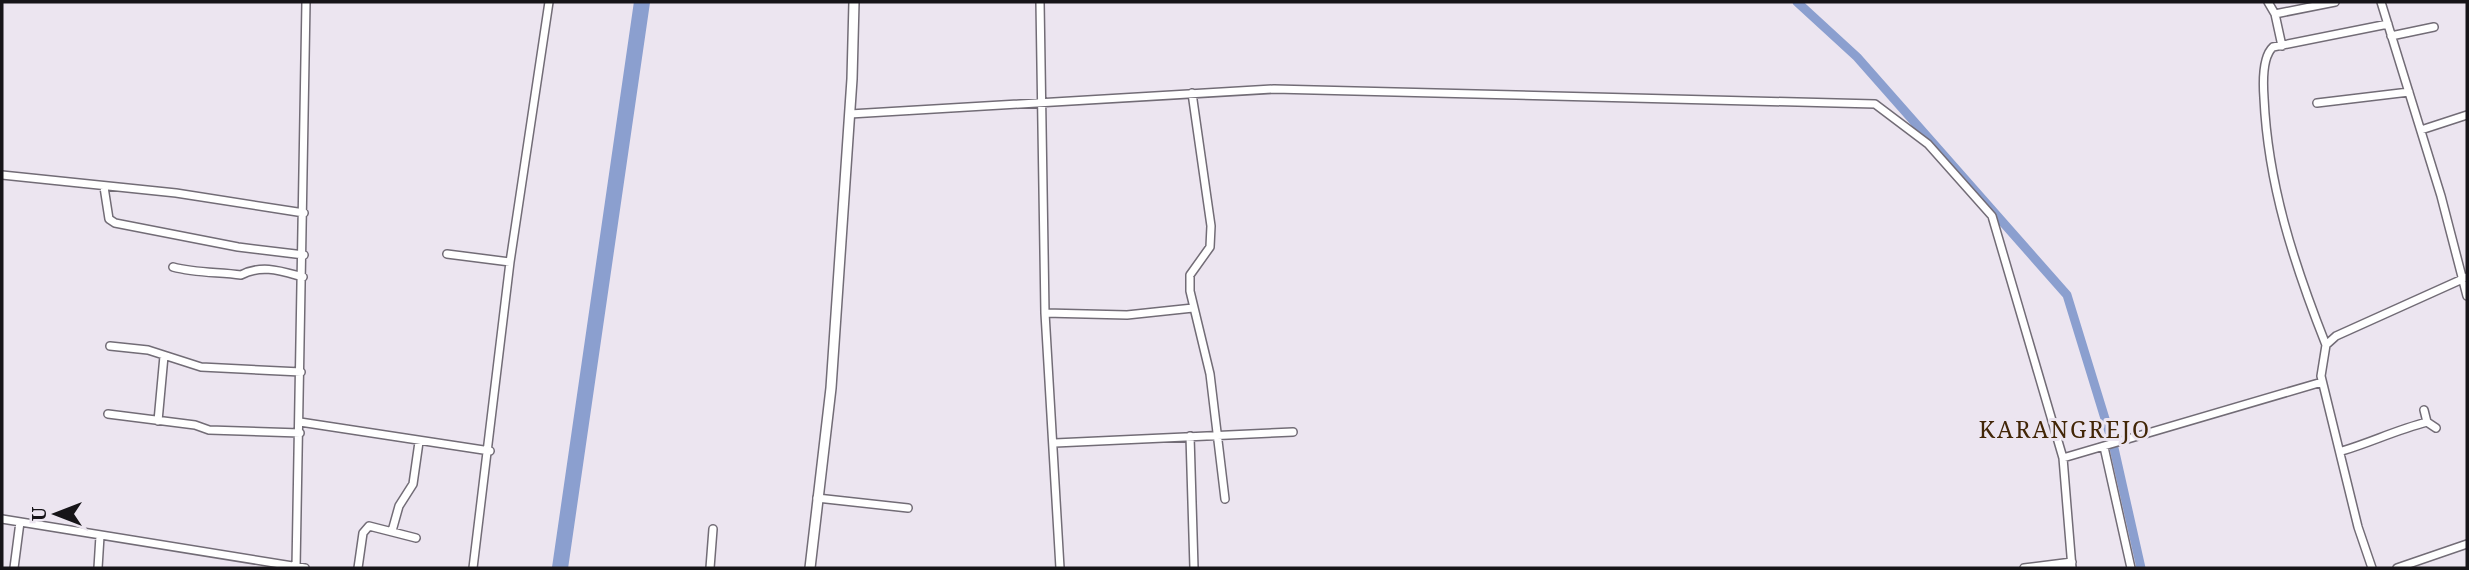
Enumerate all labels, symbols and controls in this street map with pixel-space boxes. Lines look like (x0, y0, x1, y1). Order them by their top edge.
district label: KARANGREJO (1979, 413, 2151, 445)
north arrow (21, 479, 91, 549)
text: U (26, 507, 52, 521)

